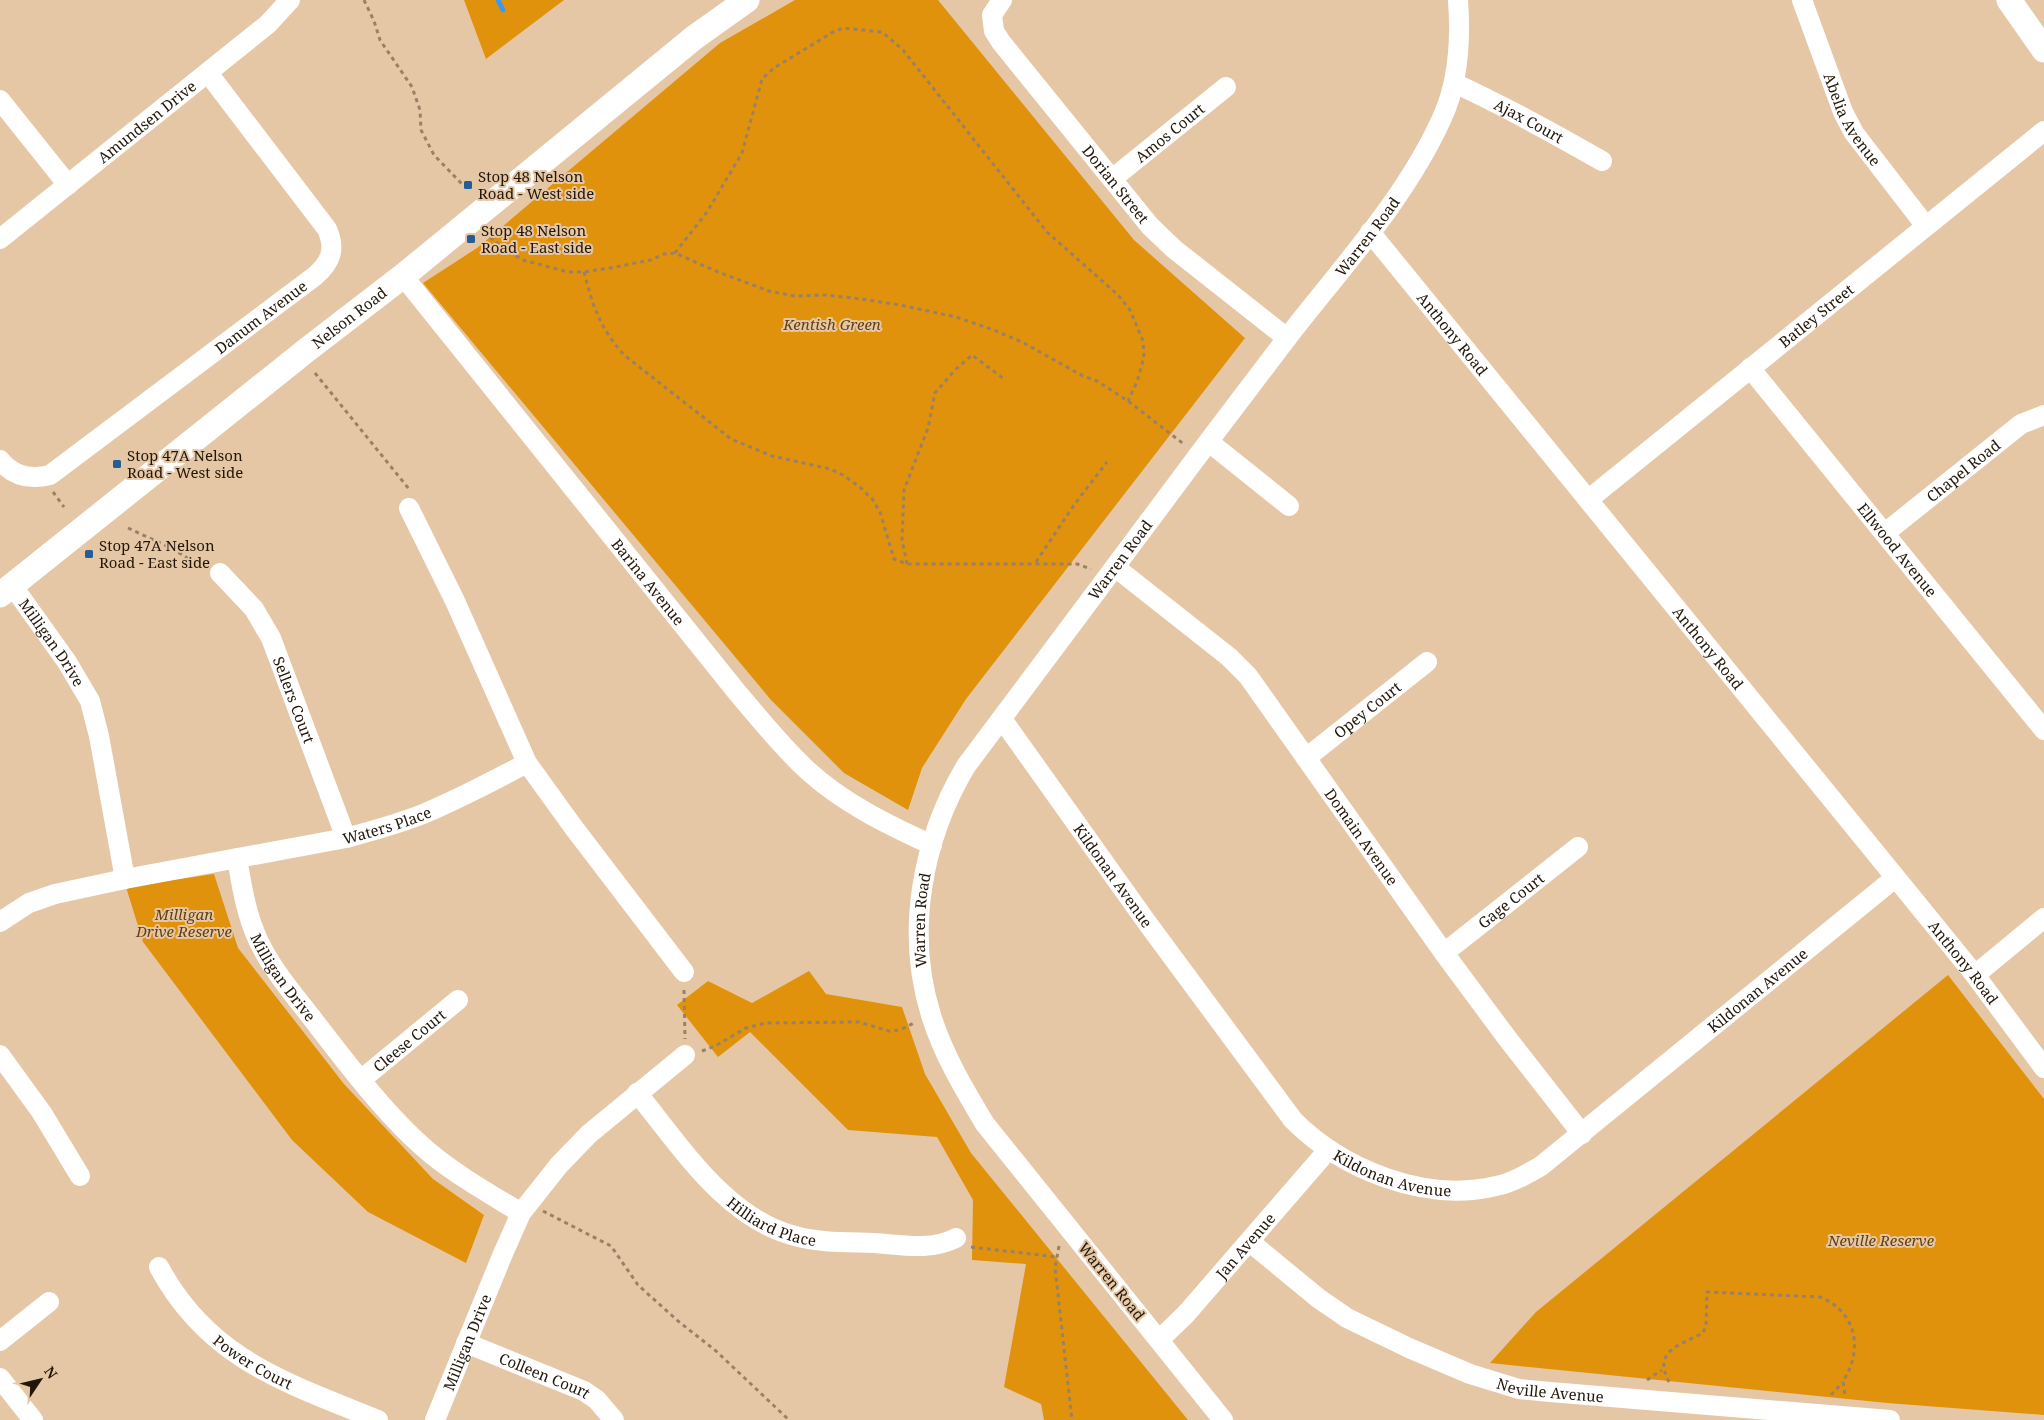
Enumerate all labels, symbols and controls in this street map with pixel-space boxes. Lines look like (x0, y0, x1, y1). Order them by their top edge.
street label: Abelia Avenue (1820, 70, 1886, 170)
street label: Amundsen Drive (93, 76, 200, 167)
street label: Ajax Court (1491, 94, 1567, 147)
street label: Amos Court (1131, 98, 1208, 167)
street label: Dorian Street (1078, 141, 1154, 227)
place label: Stop 48 Nelson Road - West side (478, 166, 594, 203)
marker: Stop 48 Nelson Road - West side (462, 179, 474, 191)
street label: Warren Road (1330, 193, 1404, 280)
place label: Stop 48 Nelson Road - East side (481, 220, 592, 257)
marker: Stop 48 Nelson Road - East side (465, 233, 477, 245)
street label: Danum Avenue (211, 276, 311, 358)
street label: Batley Street (1775, 279, 1858, 352)
street label: Nelson Road (308, 282, 391, 353)
street label: Anthony Road (1413, 288, 1493, 379)
park label: Kentish Green (782, 314, 881, 334)
street label: Chapel Road (1922, 435, 2004, 506)
place label: Stop 47A Nelson Road - West side (127, 445, 243, 482)
marker: Stop 47A Nelson Road - West side (111, 458, 123, 470)
street label: Ellwood Avenue (1853, 498, 1942, 601)
street label: Warren Road (1083, 516, 1156, 604)
street label: Barina Avenue (607, 534, 689, 629)
place label: Stop 47A Nelson Road - East side (99, 535, 215, 572)
marker: Stop 47A Nelson Road - East side (83, 548, 95, 560)
street label: Milligan Drive (15, 594, 89, 690)
street label: Anthony Road (1669, 602, 1748, 693)
street label: Sellers Court (269, 654, 319, 746)
street label: Opey Court (1329, 677, 1405, 742)
street label: Domain Avenue (1321, 784, 1403, 889)
street label: Waters Place (340, 802, 434, 848)
street label: Kildonan Avenue (1069, 819, 1157, 931)
street label: Gage Court (1473, 868, 1548, 933)
street label: Warren Road (909, 871, 935, 968)
park label: Milligan Drive Reserve (135, 904, 233, 941)
street label: Anthony Road (1924, 916, 2003, 1008)
street label: Milligan Drive (246, 930, 321, 1025)
street label: Kildonan Avenue (1703, 943, 1811, 1037)
street label: Cleese Court (369, 1004, 450, 1076)
street label: Kildonan Avenue (1330, 1145, 1452, 1200)
street label: Hilliard Place (723, 1192, 818, 1250)
street label: Jan Avenue (1211, 1208, 1279, 1284)
park label: Neville Reserve (1827, 1230, 1935, 1250)
street label: Warren Road (1074, 1238, 1150, 1324)
street label: Milligan Drive (438, 1291, 495, 1394)
street label: Power Court (209, 1330, 296, 1393)
street label: Colleen Court (496, 1348, 595, 1403)
north arrow (15, 1355, 65, 1405)
text: N (40, 1362, 62, 1382)
street label: Neville Avenue (1494, 1373, 1605, 1406)

